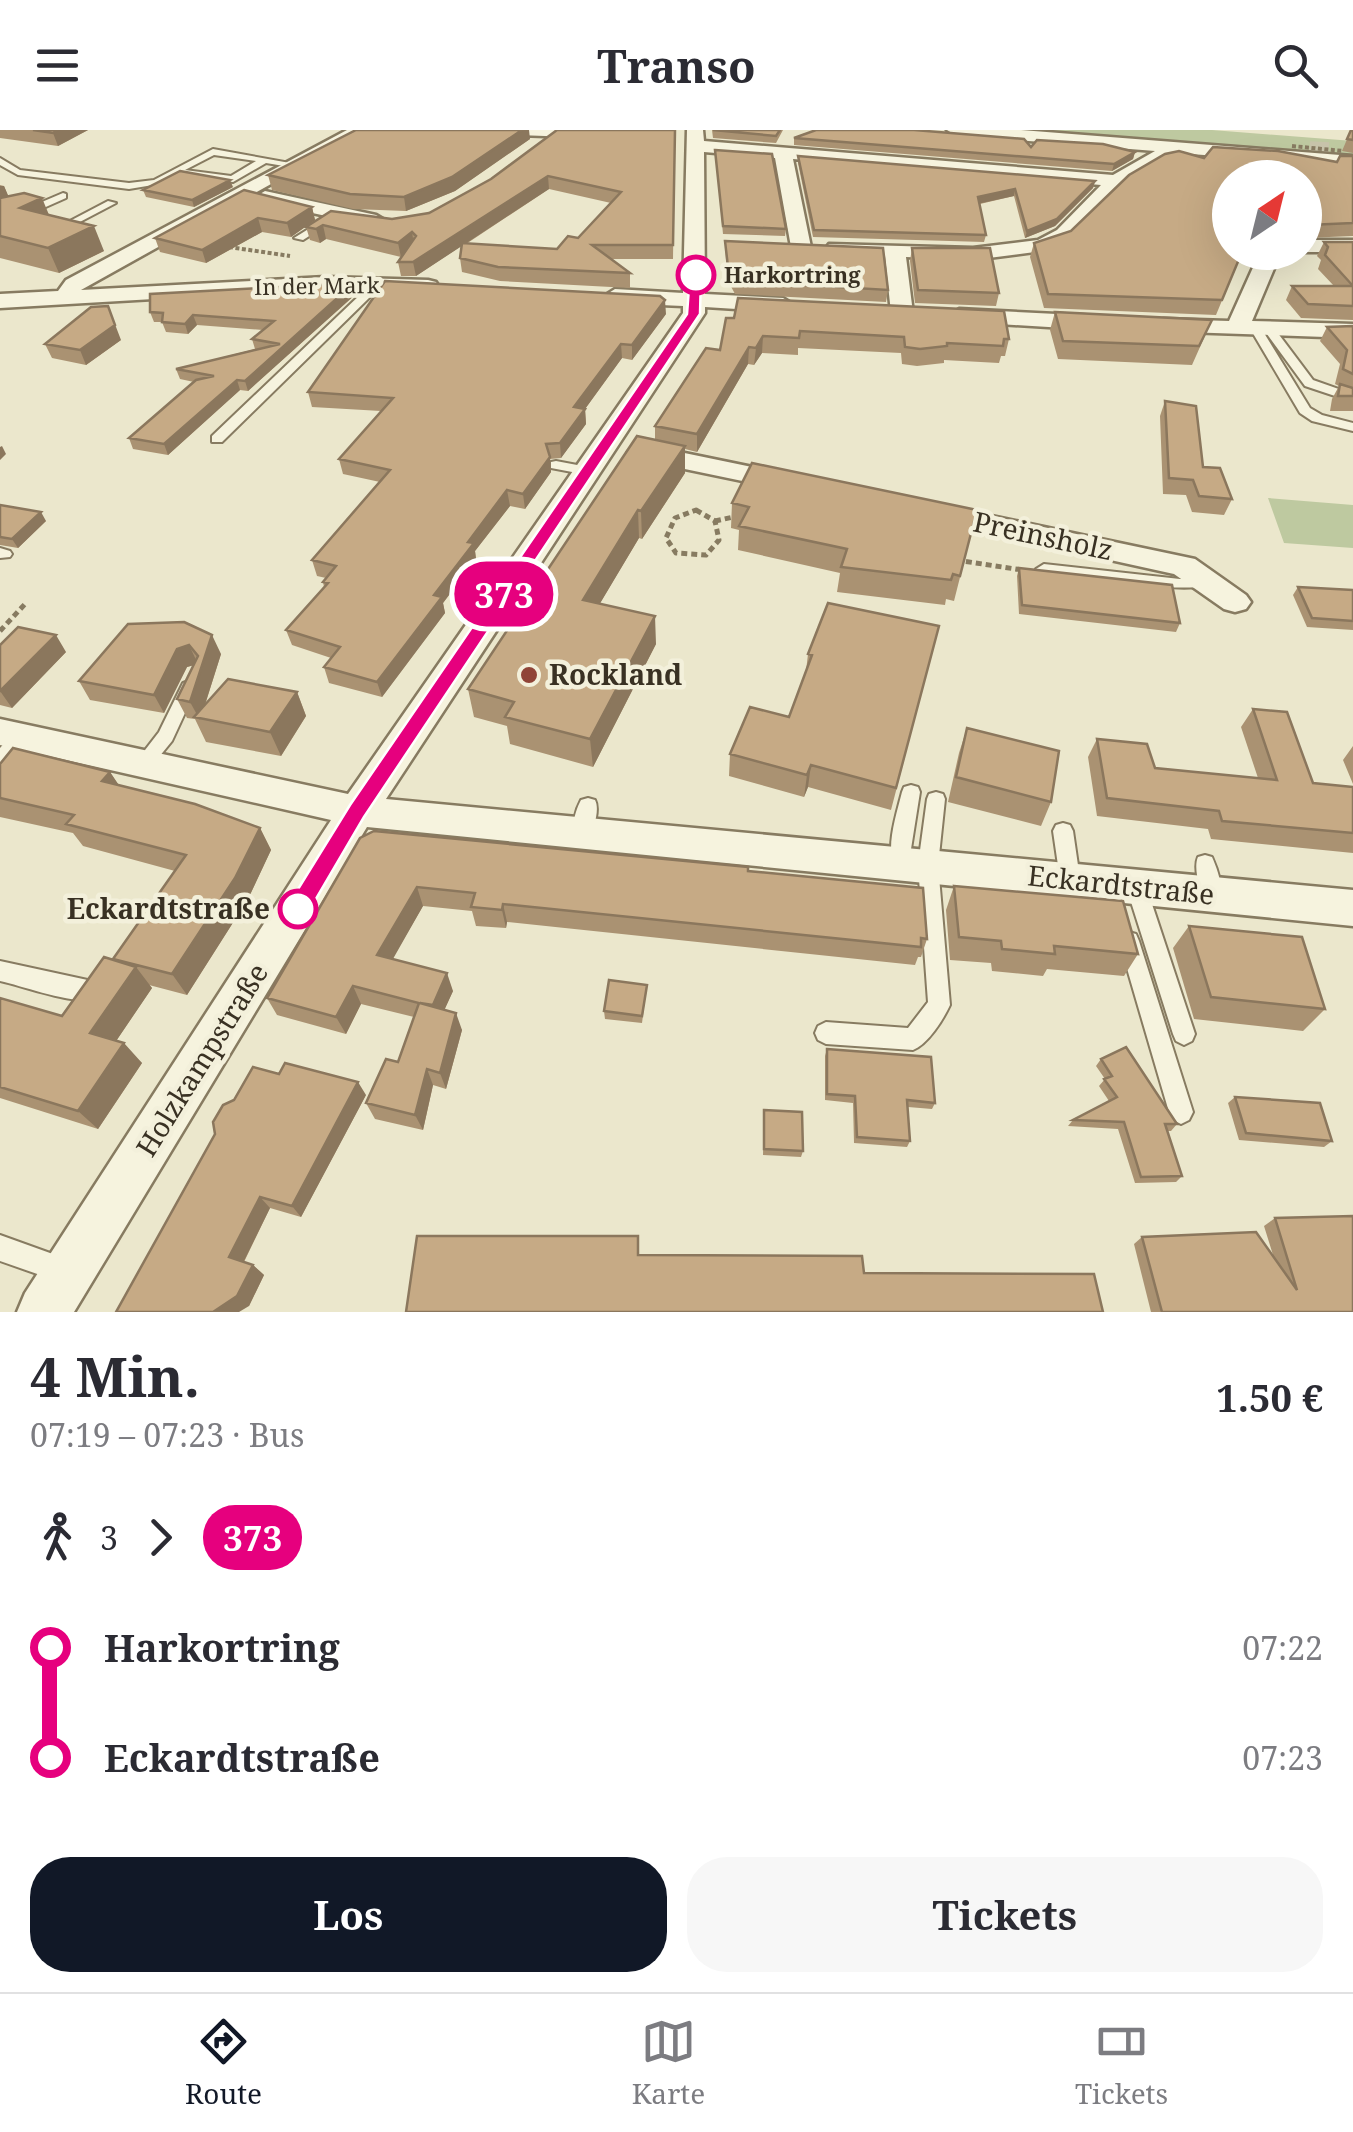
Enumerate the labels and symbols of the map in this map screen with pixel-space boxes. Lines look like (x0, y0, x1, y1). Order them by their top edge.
north arrow (1212, 160, 1322, 270)
marker: Harkortring (677, 256, 715, 294)
place label: Harkortring (724, 259, 861, 289)
street label: In der Mark (254, 269, 380, 301)
street label: Preinsholz (970, 502, 1116, 568)
line badge: 373 (446, 562, 562, 626)
place label: Rockland (549, 655, 682, 693)
marker: Rockland (518, 664, 540, 686)
street label: Eckardtstraße (1026, 855, 1216, 913)
place label: Eckardtstraße (67, 889, 270, 927)
marker: Eckardtstraße (279, 890, 317, 928)
street label: Holzkampstraße (126, 956, 276, 1163)

